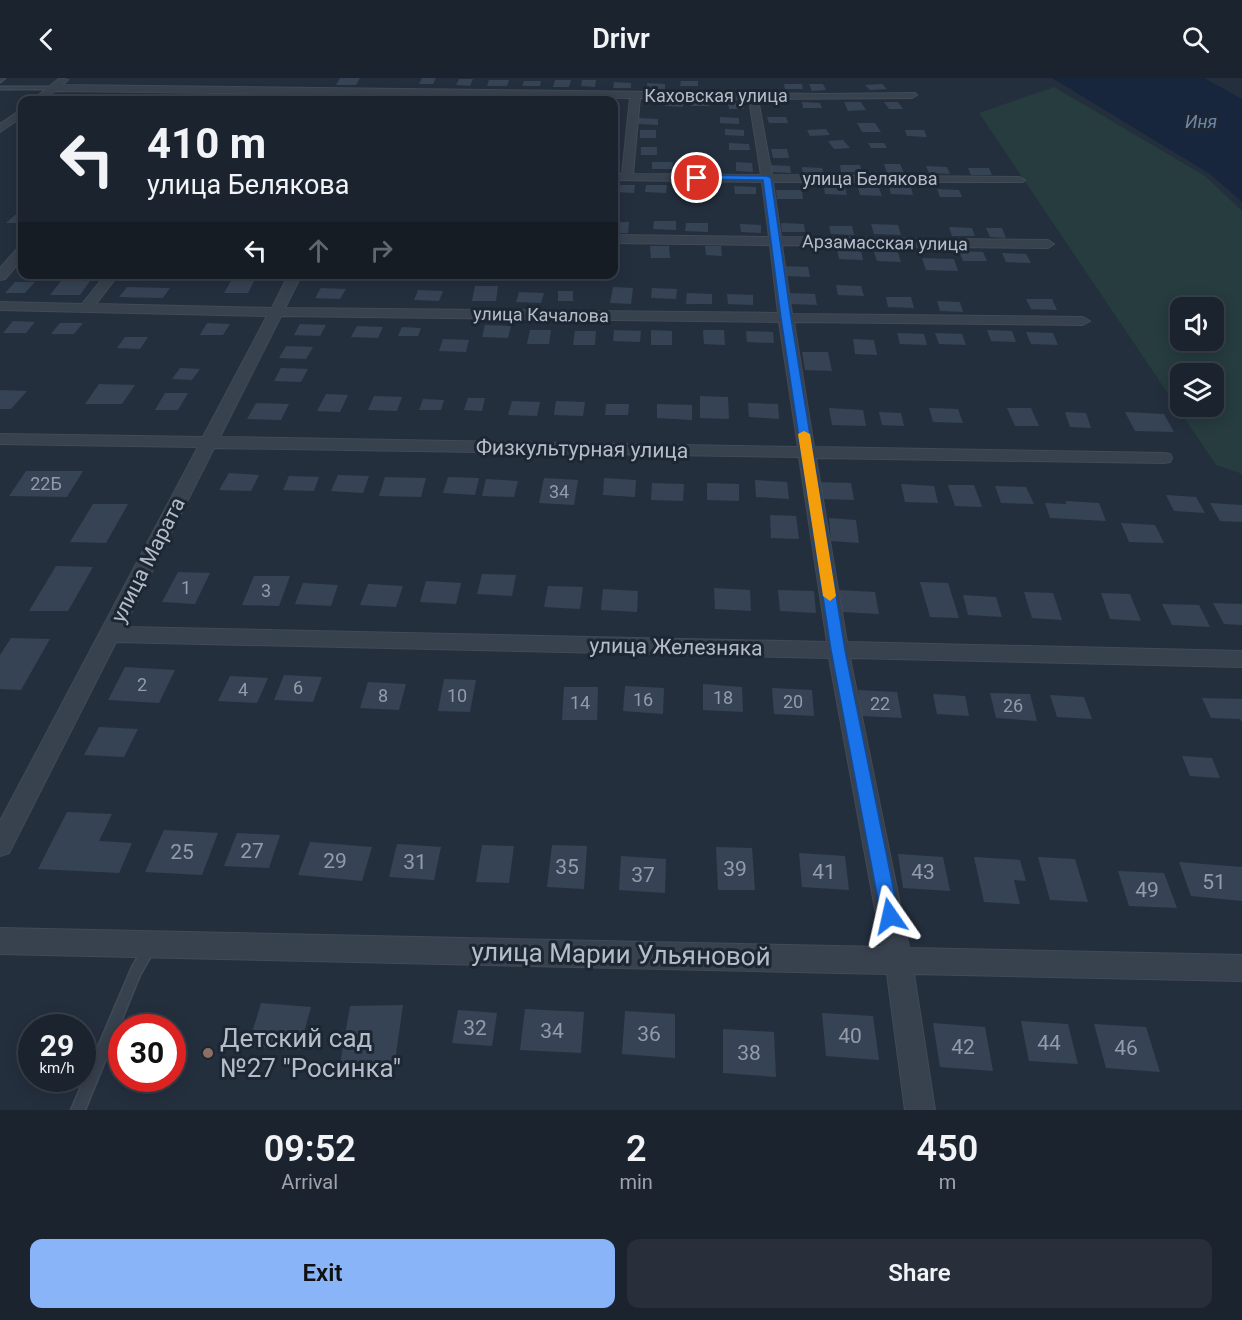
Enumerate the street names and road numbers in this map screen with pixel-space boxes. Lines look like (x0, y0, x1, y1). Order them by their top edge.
street label: Каховская улица (644, 85, 788, 106)
street label: улица Белякова (803, 168, 937, 189)
street label: Арзамасская улица (802, 231, 968, 254)
street label: улица Качалова (473, 303, 609, 326)
street label: Физкультурная улица (476, 435, 688, 463)
street label: улица Марата (106, 494, 190, 626)
street label: улица Железняка (589, 633, 763, 661)
street label: улица Марии Ульяновой (471, 936, 771, 972)

